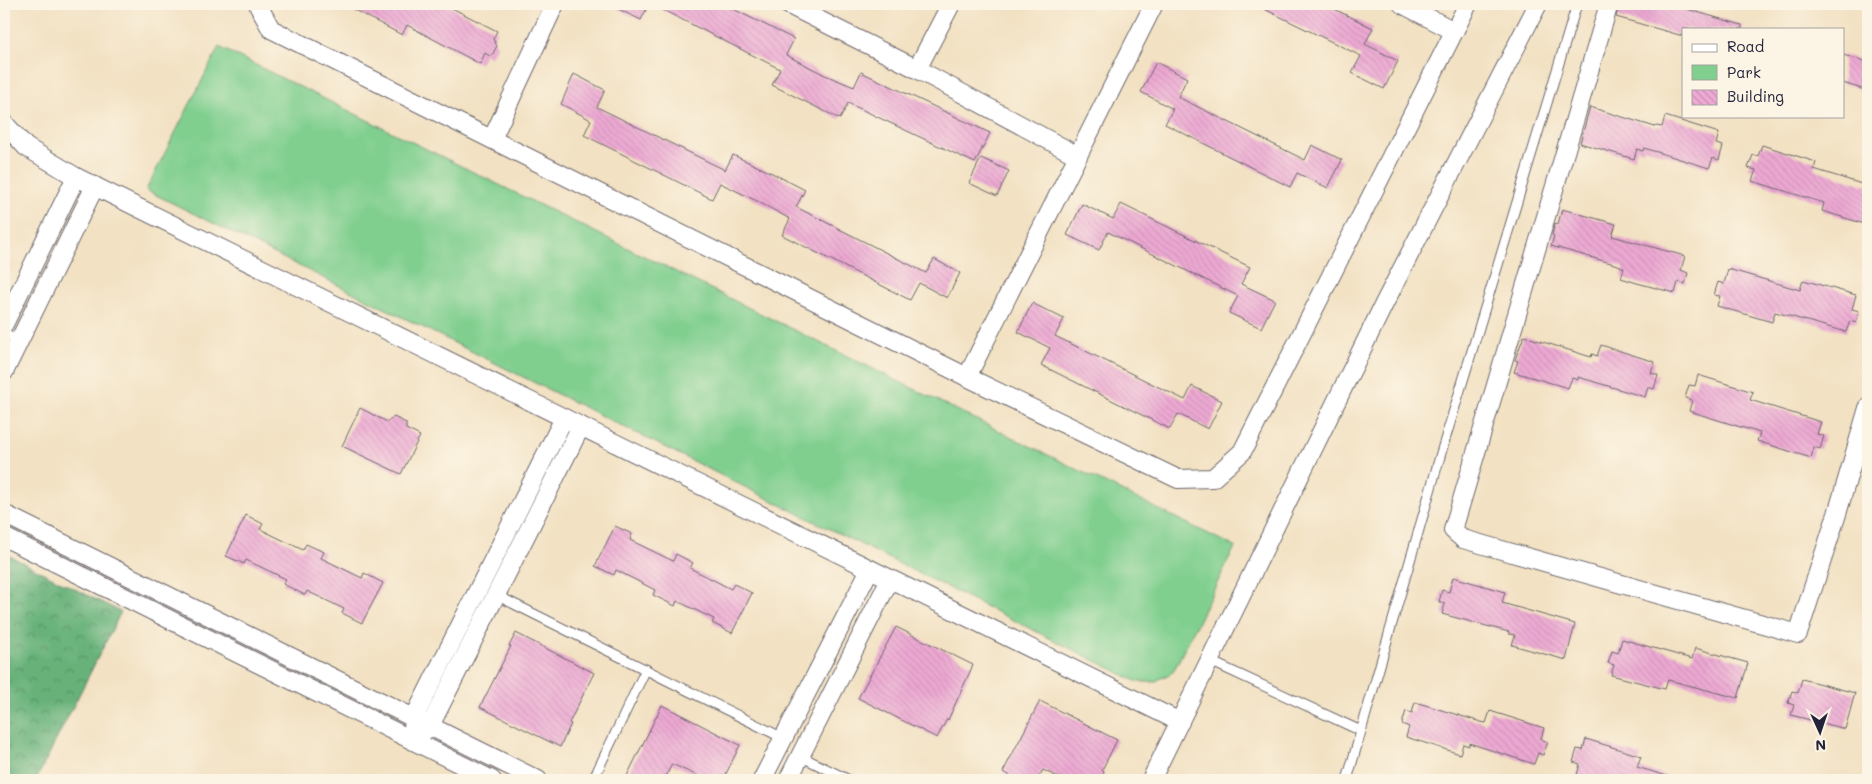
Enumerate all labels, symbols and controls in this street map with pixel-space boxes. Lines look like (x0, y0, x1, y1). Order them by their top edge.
legend (1682, 28, 1844, 118)
text: Road (1727, 36, 1764, 56)
text: Park (1727, 62, 1761, 82)
text: Building (1727, 86, 1784, 106)
north arrow (1794, 706, 1844, 756)
text: N (1815, 736, 1827, 755)

